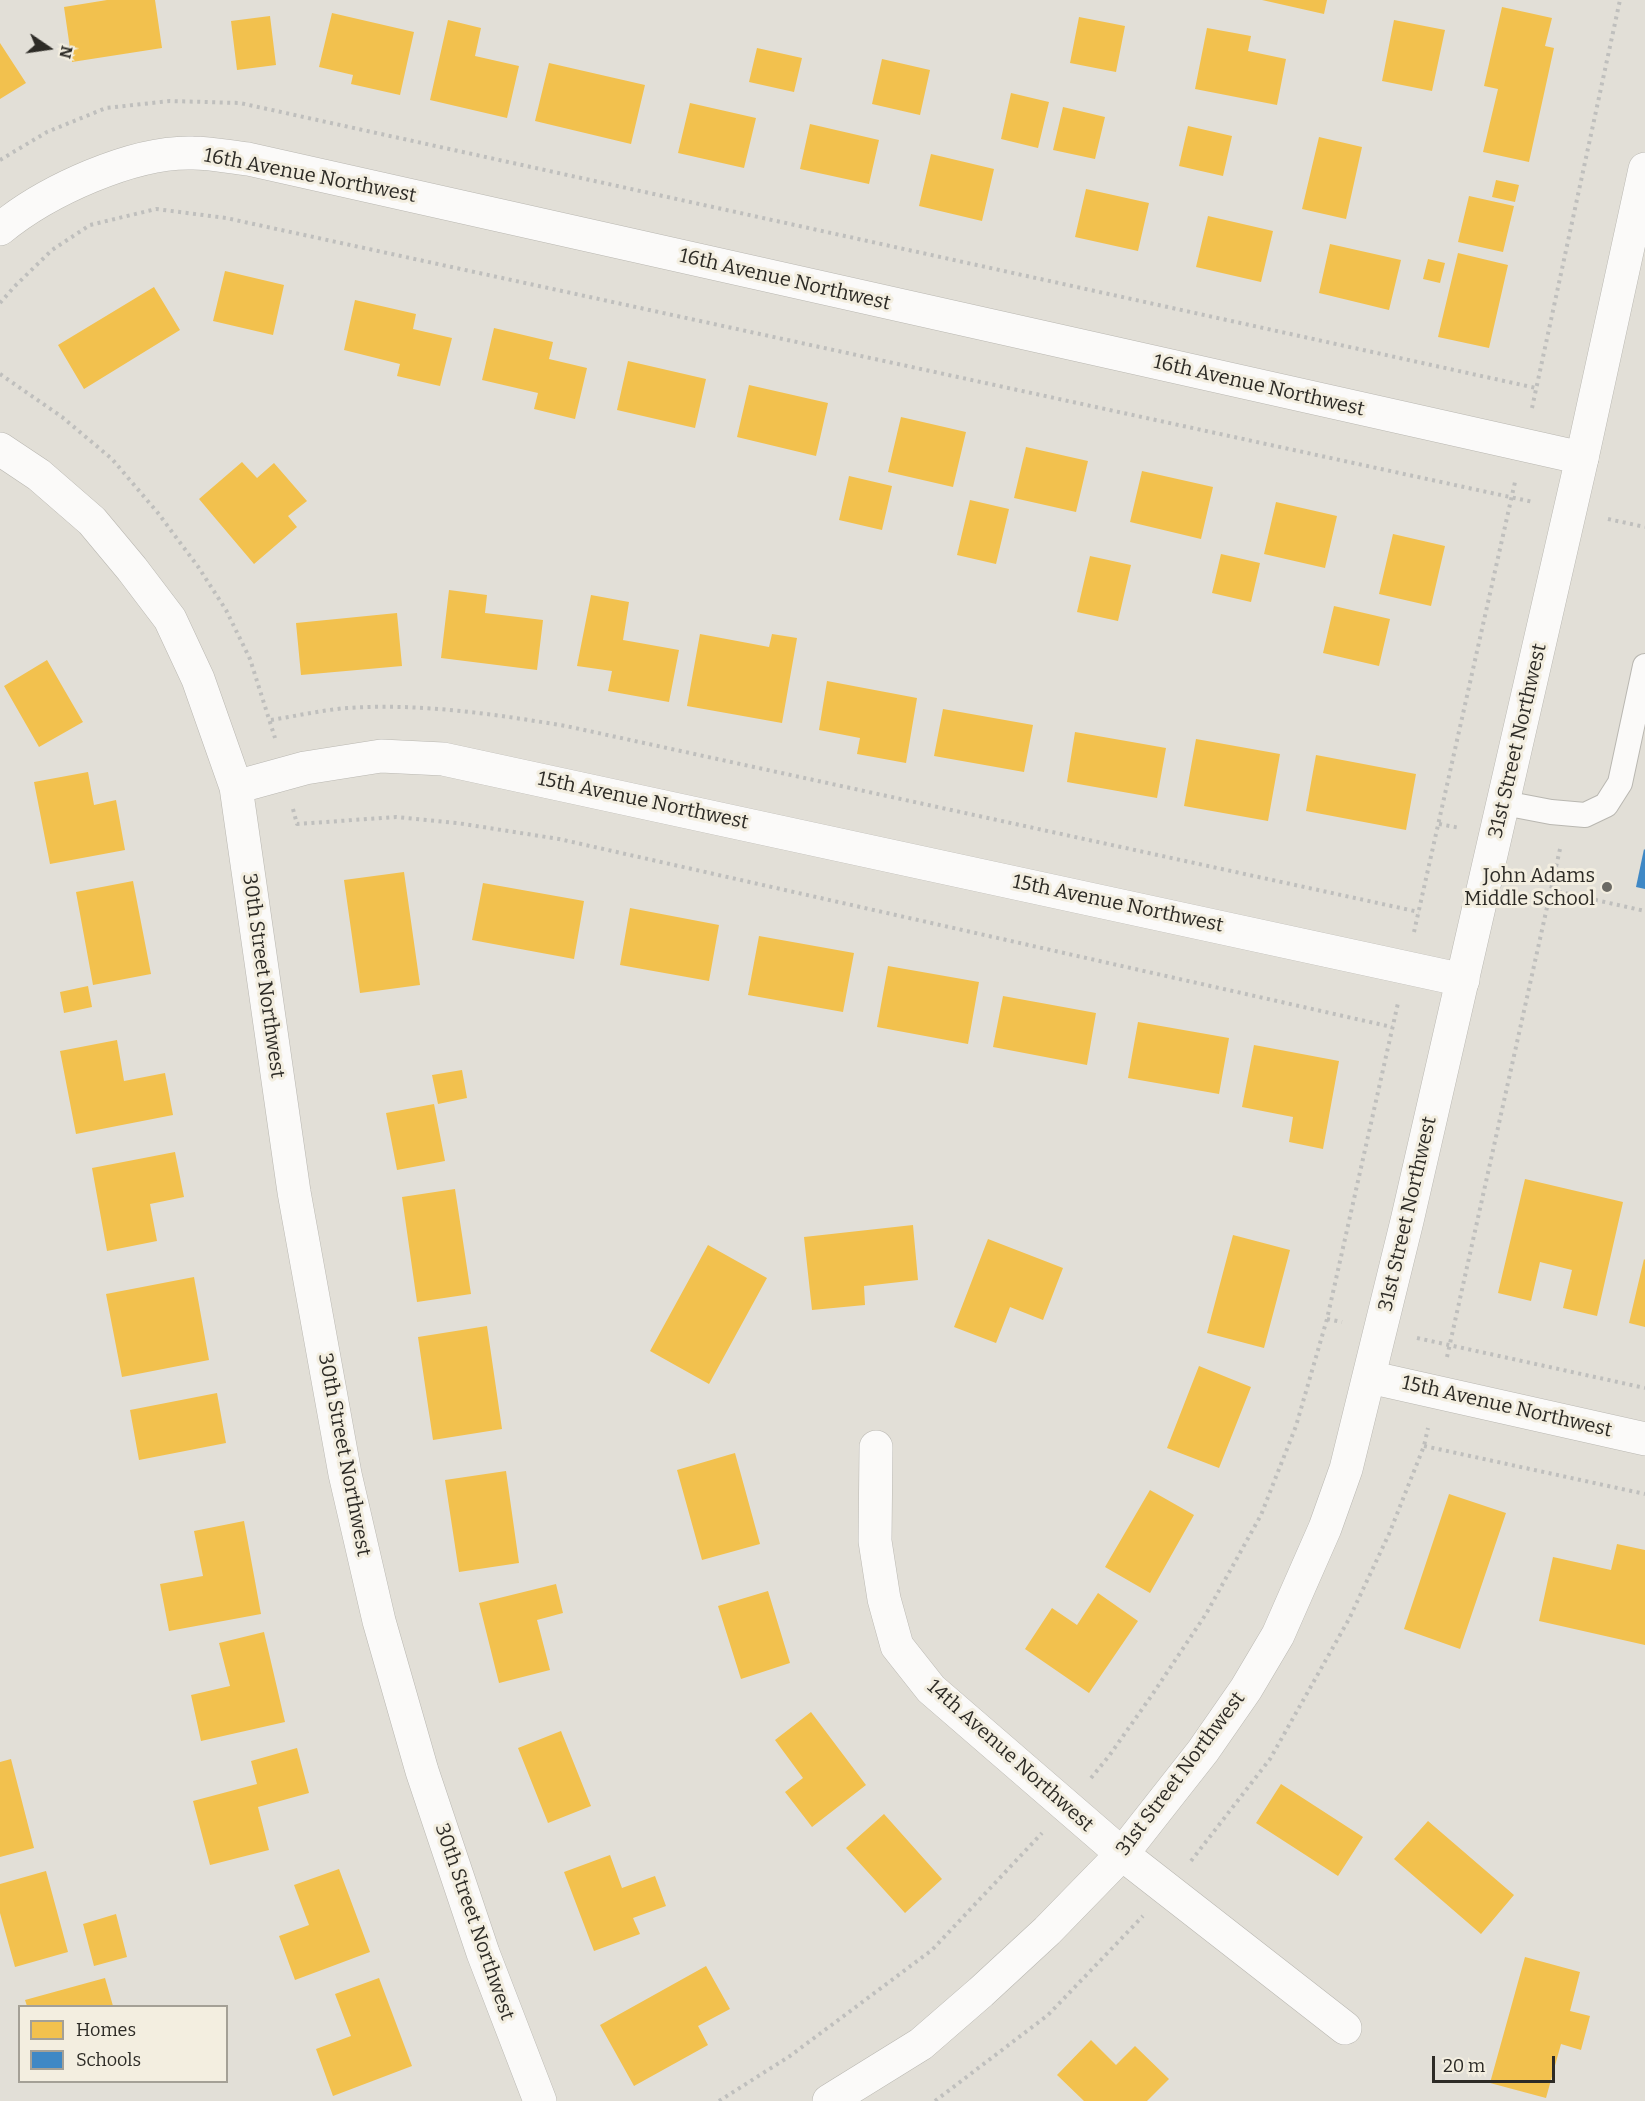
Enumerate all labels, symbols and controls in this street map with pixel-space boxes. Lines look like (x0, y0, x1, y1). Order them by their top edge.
north arrow (18, 18, 78, 78)
text: N (55, 44, 77, 60)
street label: 16th Avenue Northwest (202, 144, 418, 208)
street label: 16th Avenue Northwest (677, 244, 893, 316)
street label: 16th Avenue Northwest (1151, 350, 1367, 422)
street label: 31st Street Northwest (1484, 641, 1552, 841)
street label: 15th Avenue Northwest (535, 767, 751, 835)
place label: John Adams Middle School (1464, 864, 1595, 911)
street label: 15th Avenue Northwest (1010, 870, 1226, 938)
street label: 30th Street Northwest (237, 872, 289, 1080)
marker: John Adams Middle School (1600, 880, 1614, 894)
street label: 31st Street Northwest (1374, 1114, 1442, 1314)
street label: 30th Street Northwest (313, 1351, 375, 1559)
street label: 15th Avenue Northwest (1400, 1371, 1614, 1443)
street label: 14th Avenue Northwest (922, 1675, 1098, 1837)
street label: 31st Street Northwest (1112, 1687, 1250, 1861)
street label: 30th Street Northwest (429, 1821, 519, 2023)
legend (18, 2005, 228, 2083)
text: Homes (76, 2019, 136, 2041)
scale bar (1435, 2044, 1558, 2082)
text: Schools (76, 2049, 141, 2071)
text: 20 m (1443, 2055, 1485, 2077)

